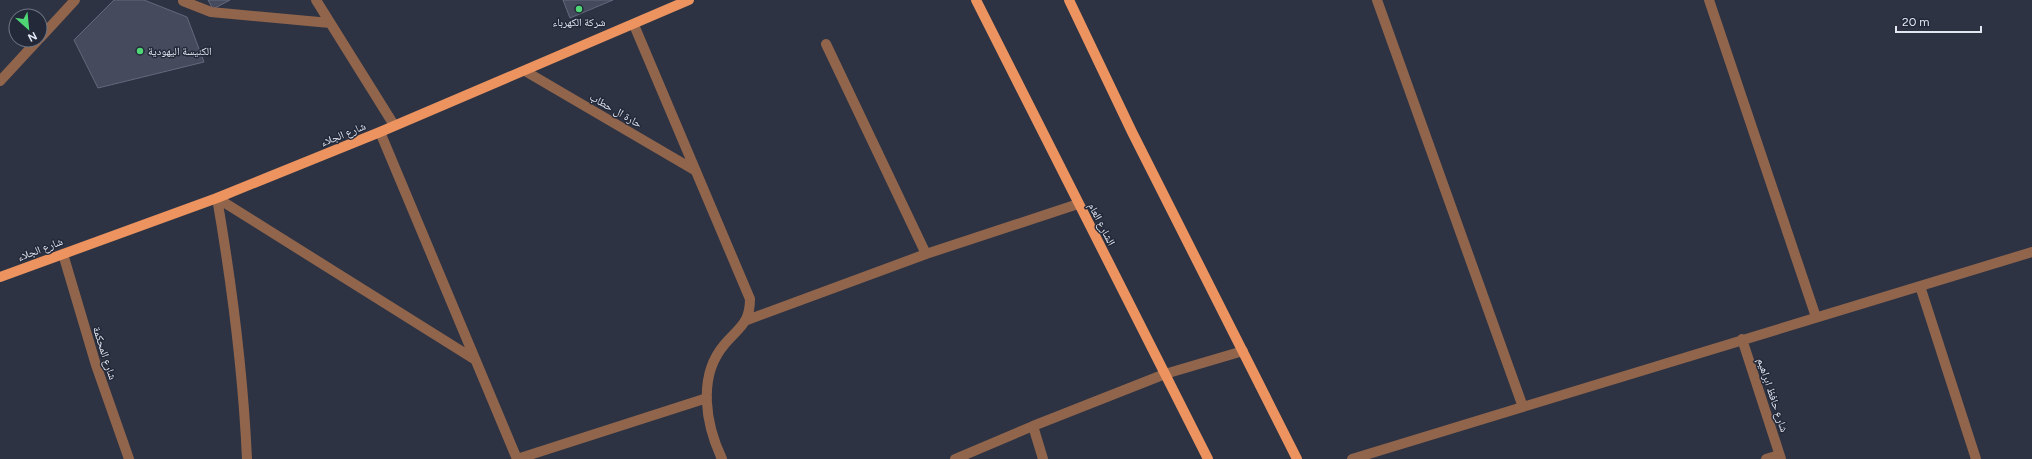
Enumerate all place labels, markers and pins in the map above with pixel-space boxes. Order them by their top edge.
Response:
marker: شركة الكهرباء [574,4,584,14]
place label: شركة الكهرباء [552,16,606,29]
place label: الكنيسة اليهودية [148,45,212,58]
marker: الكنيسة اليهودية [135,46,145,56]

